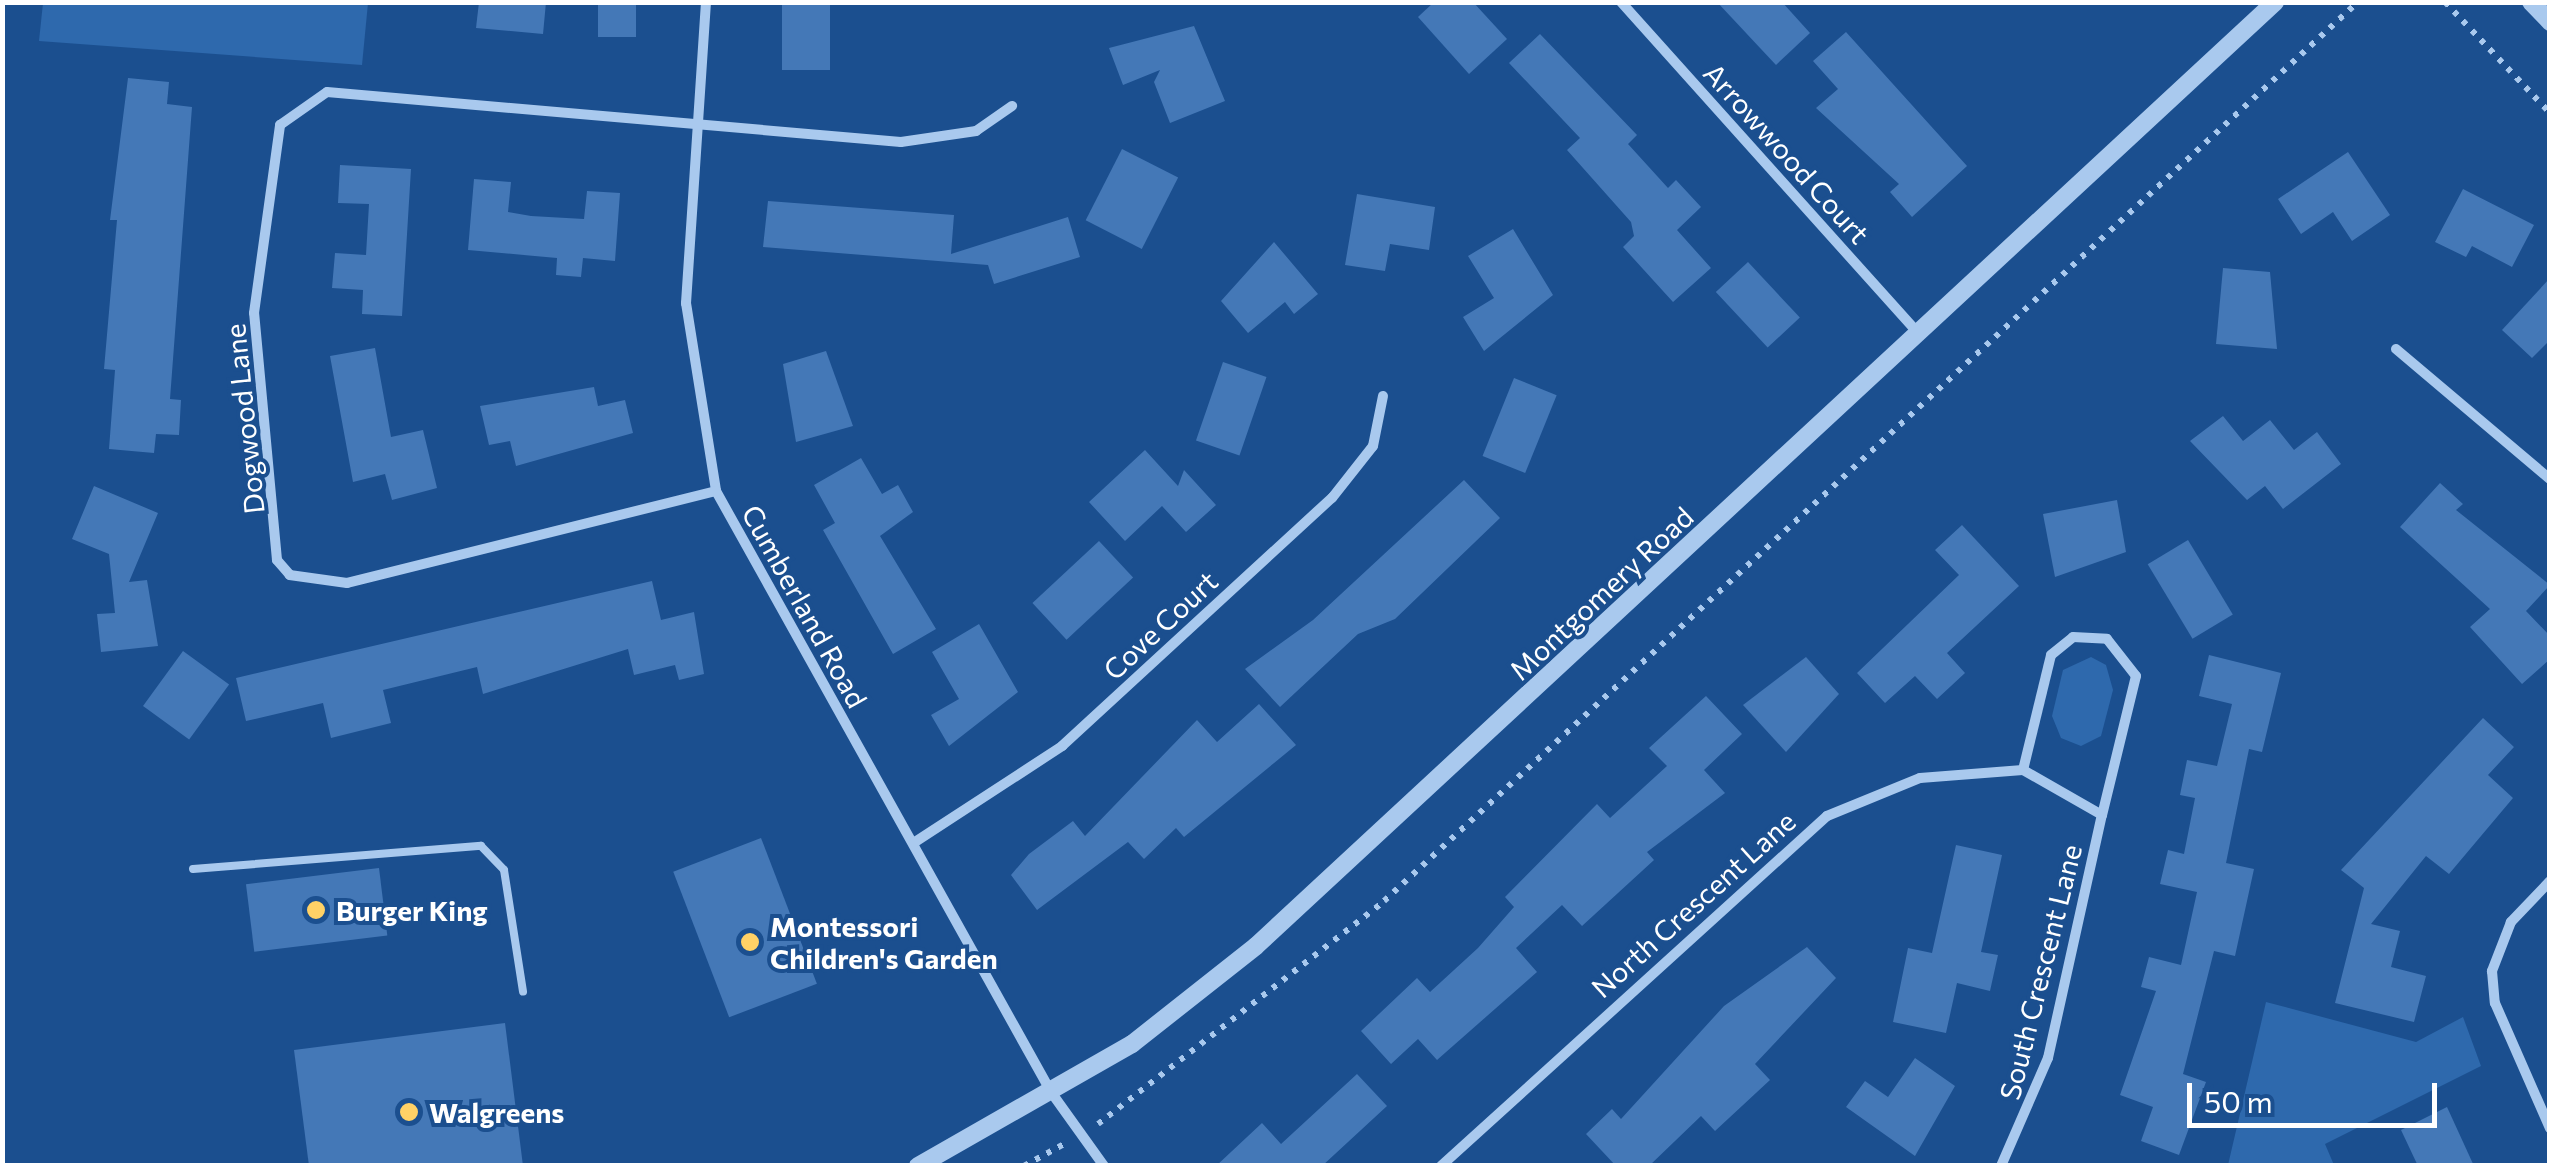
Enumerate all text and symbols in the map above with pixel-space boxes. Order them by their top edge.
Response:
street label: Arrowwood Court [1697,56,1877,250]
street label: Dogwood Lane [217,322,271,516]
street label: Cumberland Road [735,499,875,713]
street label: Montgomery Road [1502,499,1700,687]
street label: Cove Court [1096,564,1224,686]
street label: North Crescent Lane [1584,804,1802,1004]
street label: South Crescent Lane [1992,841,2088,1103]
place label: Burger King [336,893,488,927]
marker: Burger King [305,899,327,921]
place label: Montessori Children's Garden [770,909,998,975]
marker: Montessori Children's Garden [739,931,761,953]
scale bar [2192,1063,2442,1125]
text: 50 m [2204,1082,2273,1119]
place label: Walgreens [429,1095,564,1129]
marker: Walgreens [398,1101,420,1123]

